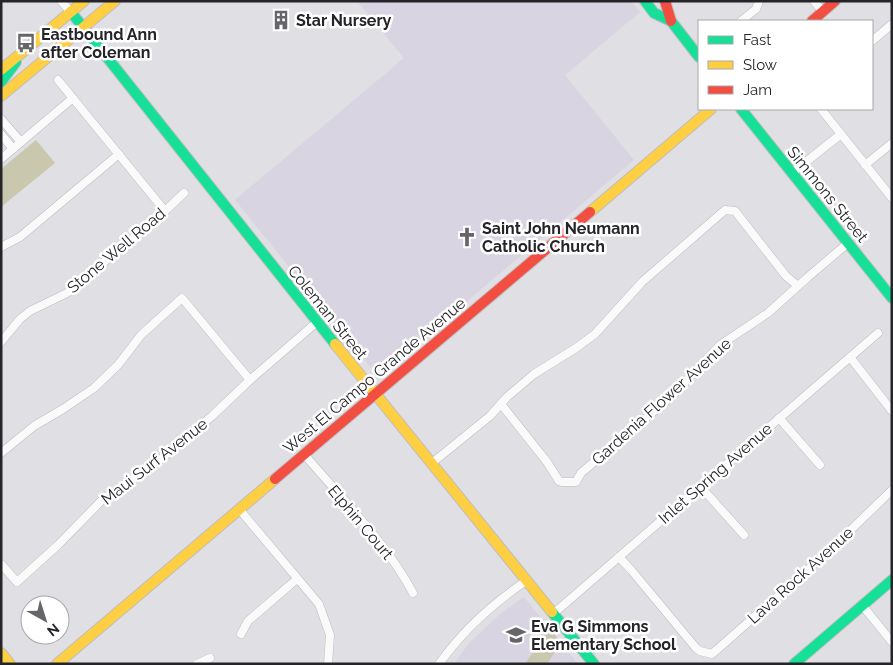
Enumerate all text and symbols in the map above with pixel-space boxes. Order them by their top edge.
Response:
building icon: Star Nursery [270,9,292,31]
place label: Star Nursery [296,11,392,30]
legend [698,20,873,110]
place label: Eastbound Ann after Coleman [41,25,157,62]
text: Fast [743,31,771,49]
bus stop icon: Eastbound Ann after Coleman [15,32,37,54]
text: Slow [743,56,777,74]
text: Jam [743,81,772,99]
street label: Simmons Street [783,143,872,246]
street label: Stone Well Road [63,204,169,297]
place label: Saint John Neumann Catholic Church [482,219,640,256]
church icon: Saint John Neumann Catholic Church [456,226,478,248]
street label: Coleman Street [284,261,372,364]
street label: West El Campo Grande Avenue [279,294,469,457]
street label: Gardenia Flower Avenue [588,334,735,469]
street label: Maui Surf Avenue [98,414,211,509]
street label: Inlet Spring Avenue [655,419,776,528]
street label: Elphin Court [324,481,398,564]
street label: Lava Rock Avenue [744,523,857,628]
north arrow [20,595,70,645]
place label: Eva G Simmons Elementary School [531,617,677,654]
text: N [44,621,62,640]
school or university icon: Eva G Simmons Elementary School [505,624,527,646]

